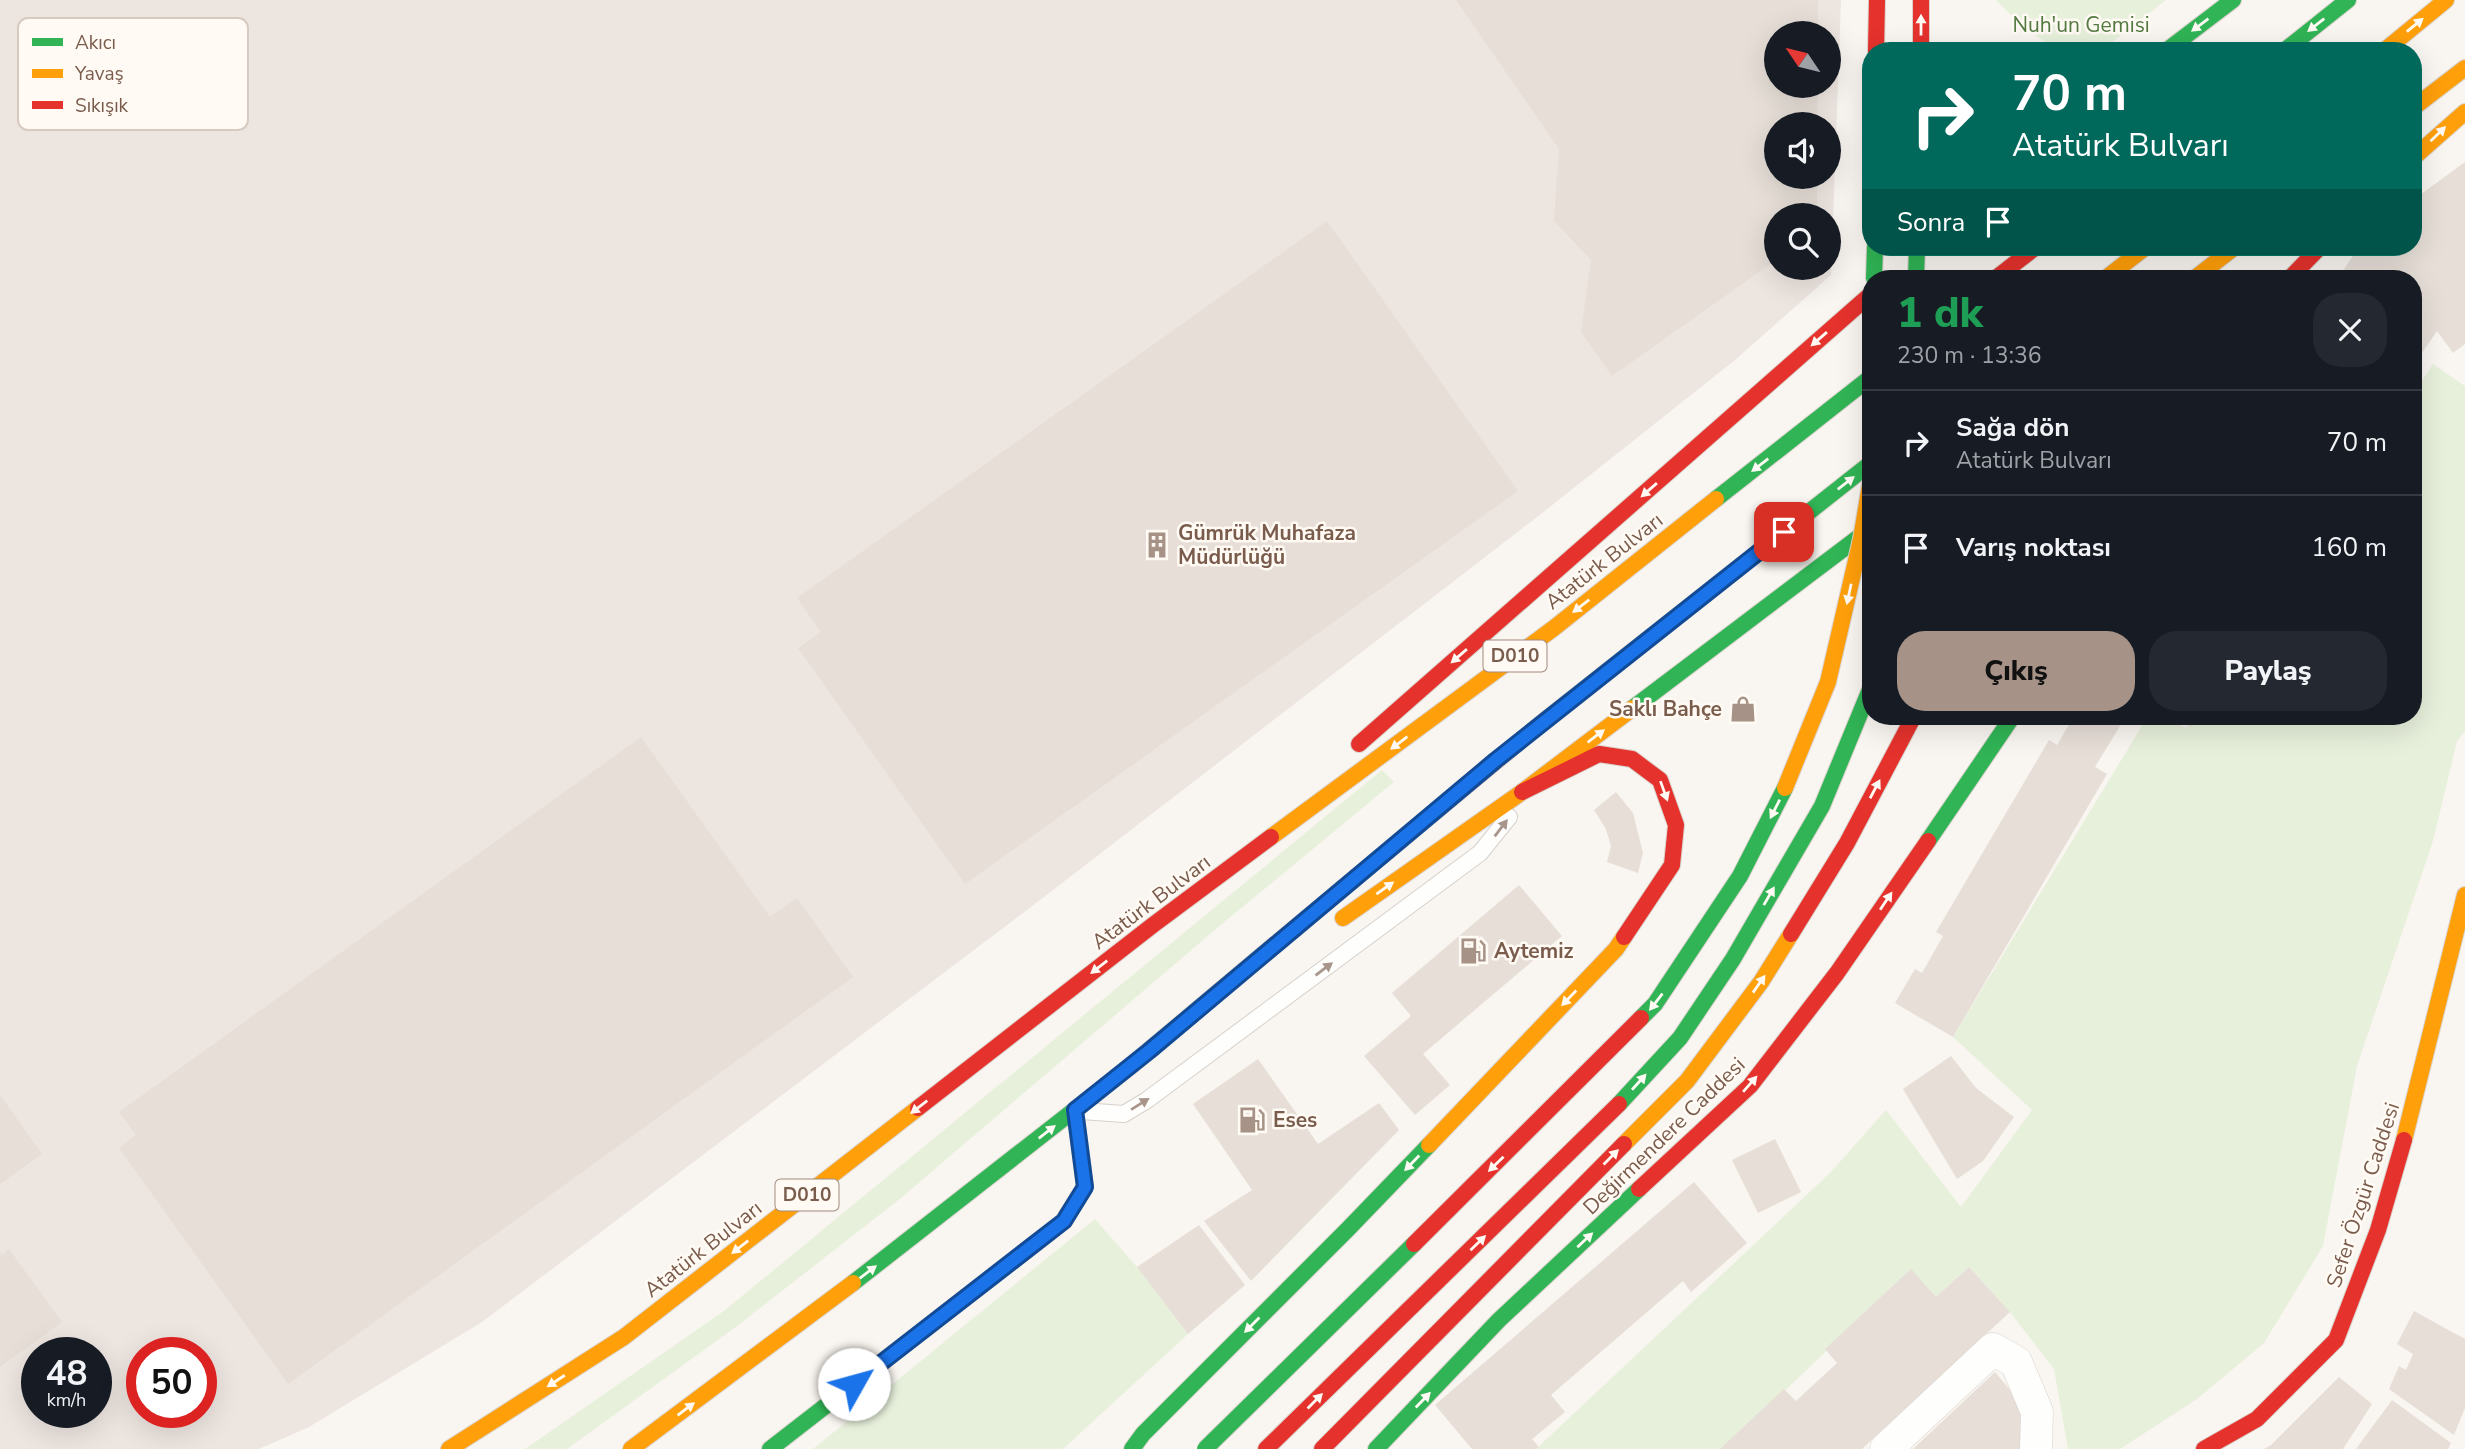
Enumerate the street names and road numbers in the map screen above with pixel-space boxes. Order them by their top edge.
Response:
street label: Atatürk Bulvarı [1539,506,1669,616]
road number: D010 [1484,640,1546,671]
street label: Atatürk Bulvarı [1086,848,1216,956]
street label: Değirmendere Caddesi [1577,1051,1751,1221]
street label: Sefer Özgür Caddesi [2320,1099,2406,1291]
road number: D010 [776,1180,838,1210]
street label: Atatürk Bulvarı [638,1194,768,1304]

